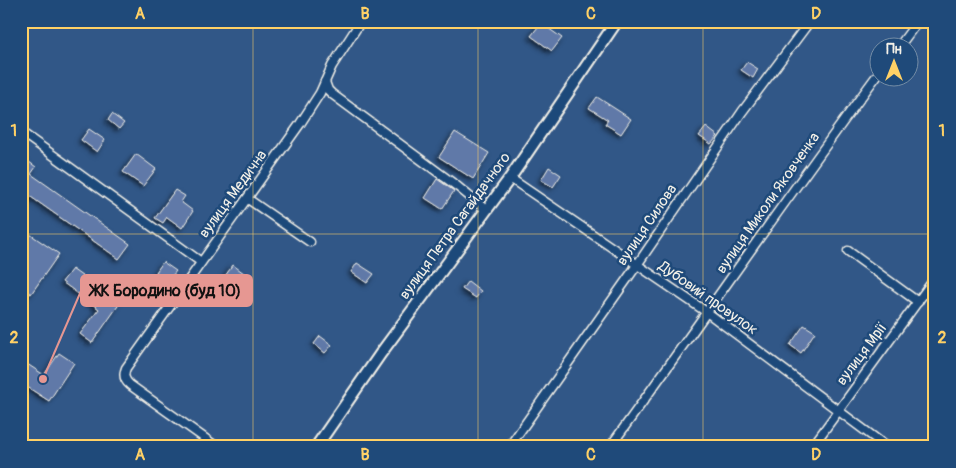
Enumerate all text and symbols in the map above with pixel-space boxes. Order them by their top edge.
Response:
text: A [135,4,146,24]
text: B [360,4,370,24]
text: C [586,4,596,24]
text: D [811,4,821,24]
north arrow [868,38,918,88]
text: Пн [886,41,902,58]
text: 1 [11,121,17,141]
text: 1 [939,121,945,141]
street label: вулиця Миколи Яковченка [712,129,824,277]
street label: вулиця Медична [195,146,271,242]
street label: вулиця Петра Сагайдачного [395,149,515,303]
street label: вулиця Силова [613,181,681,269]
street label: Дубовий провулок [654,256,762,339]
callout: ЖК Бородино (буд 10) [81,275,252,306]
text: ЖК Бородино (буд 10) [88,281,241,301]
street label: вулиця Мрії [832,319,892,389]
text: 2 [10,328,19,348]
text: 2 [938,328,947,348]
text: A [135,445,146,465]
text: B [360,445,370,465]
text: C [586,445,596,465]
text: D [811,445,821,465]

